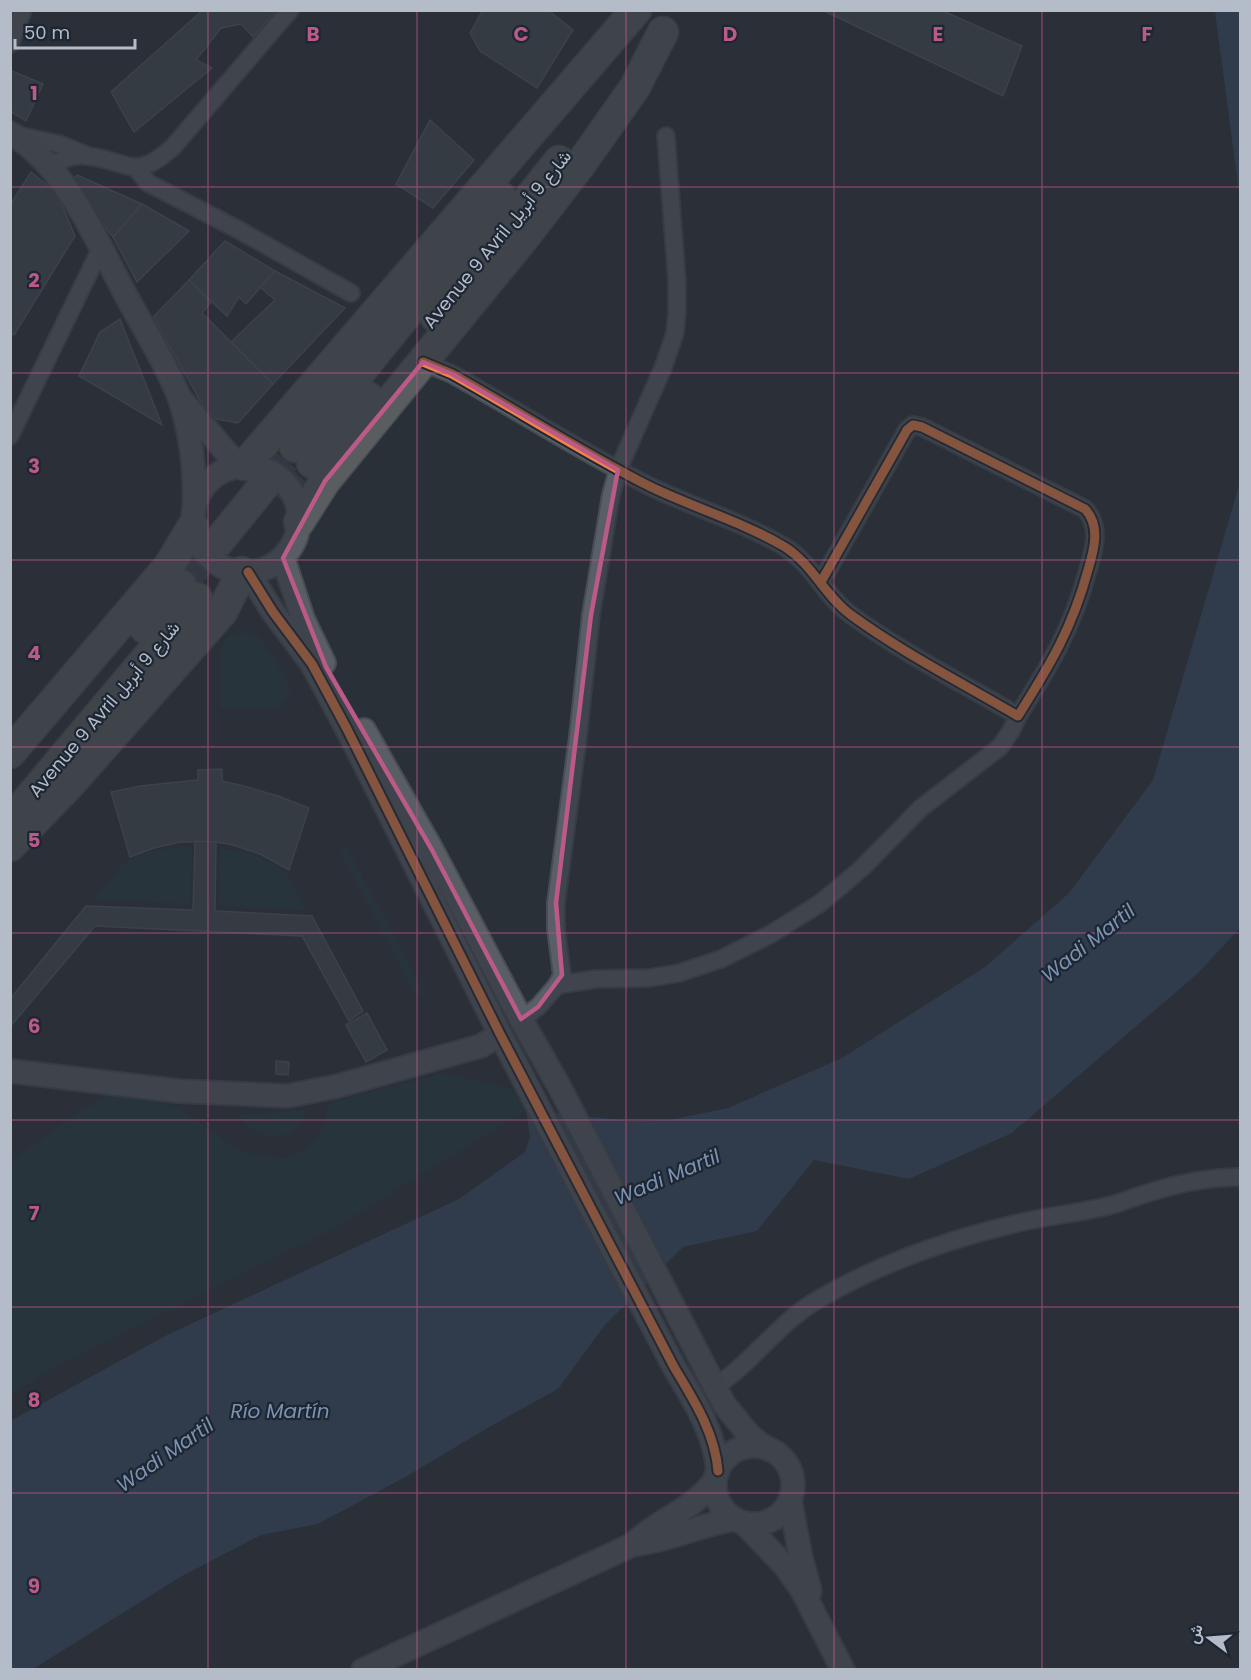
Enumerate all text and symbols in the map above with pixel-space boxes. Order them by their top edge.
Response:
scale bar [15,12,135,50]
text: 50 m [24,20,70,45]
text: B [306,20,320,48]
text: C [513,20,529,48]
text: D [723,20,737,48]
text: E [933,20,943,48]
text: F [1142,20,1153,48]
text: 1 [30,79,38,107]
street label: Avenue 9 Avril شارع 9 أبريل [417,144,577,334]
text: 2 [28,266,40,294]
text: 3 [28,452,40,480]
street label: Avenue 9 Avril شارع 9 أبريل [23,616,185,802]
text: 4 [27,639,41,667]
text: 5 [28,826,41,854]
water label: Wadi Martil [1035,897,1141,989]
text: 6 [28,1012,40,1040]
water label: Wadi Martil [610,1142,724,1212]
text: 7 [29,1199,40,1227]
text: 8 [28,1386,40,1414]
water label: Río Martín [230,1397,330,1425]
water label: Wadi Martil [111,1411,219,1499]
text: 9 [28,1572,40,1600]
north arrow [1179,1608,1239,1668]
text: ش [1181,1622,1209,1646]

